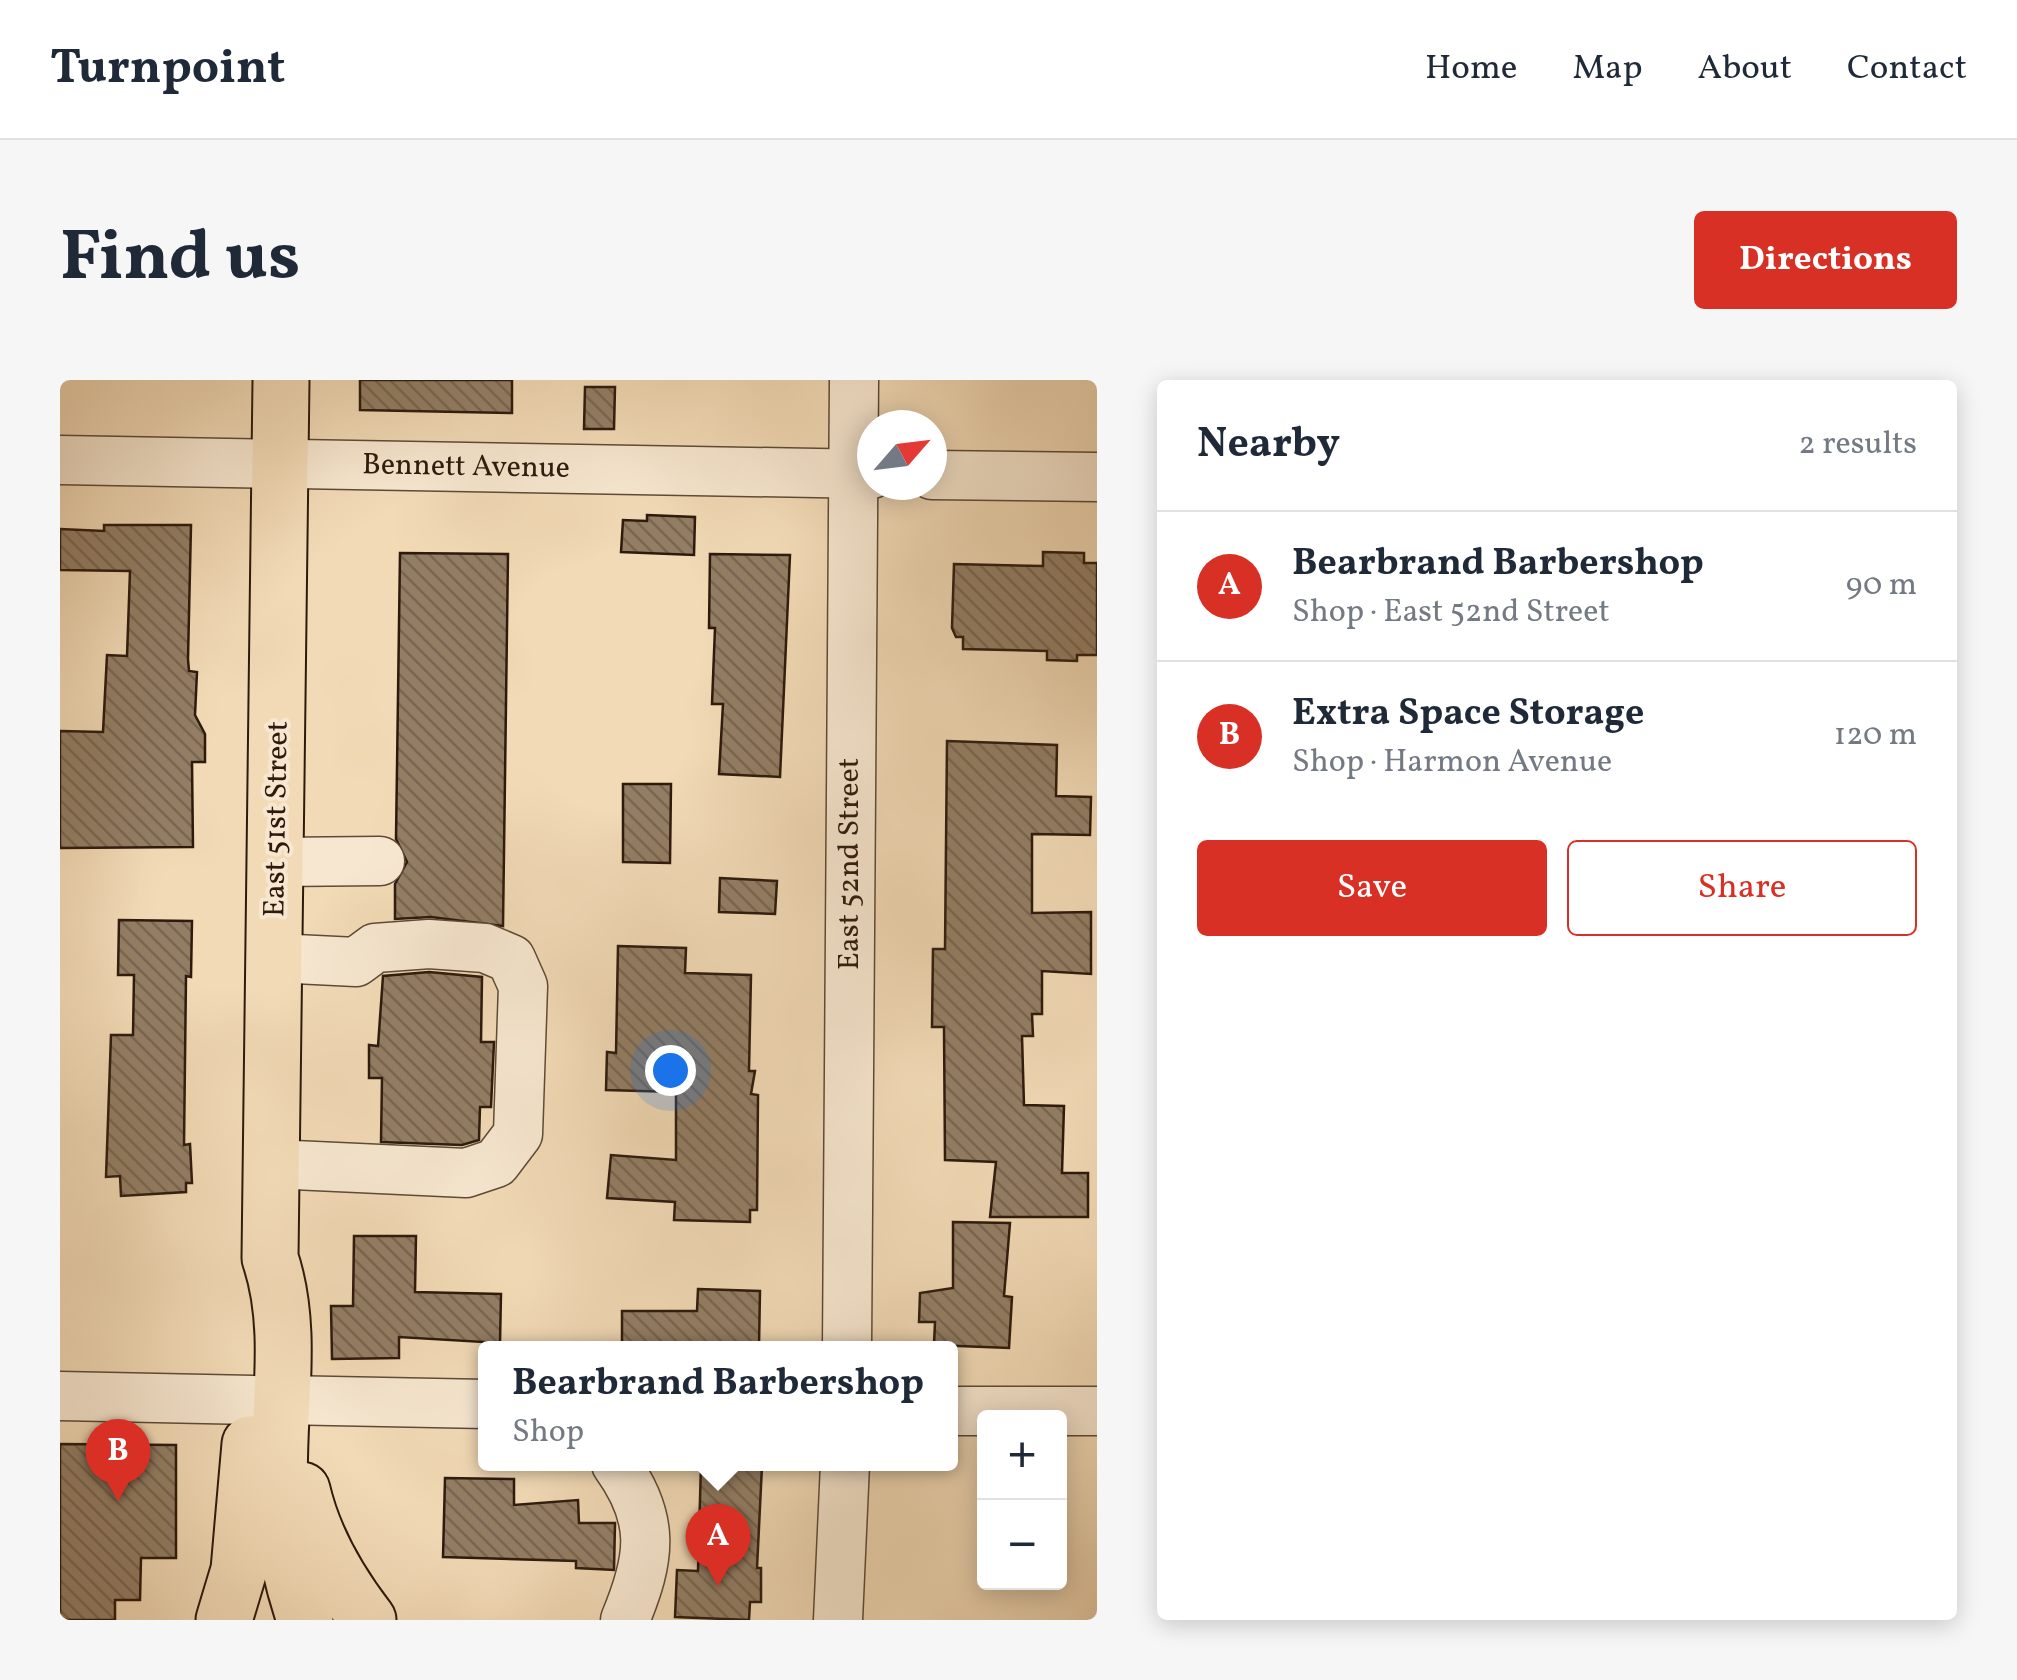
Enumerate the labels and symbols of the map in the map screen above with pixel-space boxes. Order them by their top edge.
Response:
north arrow [857,410,947,500]
street label: Bennett Avenue [362,444,570,490]
street label: East 51st Street [254,720,300,918]
street label: East 52nd Street [829,758,871,970]
your location [645,1045,696,1096]
pin: B [86,1418,150,1501]
pin: A [686,1504,750,1586]

